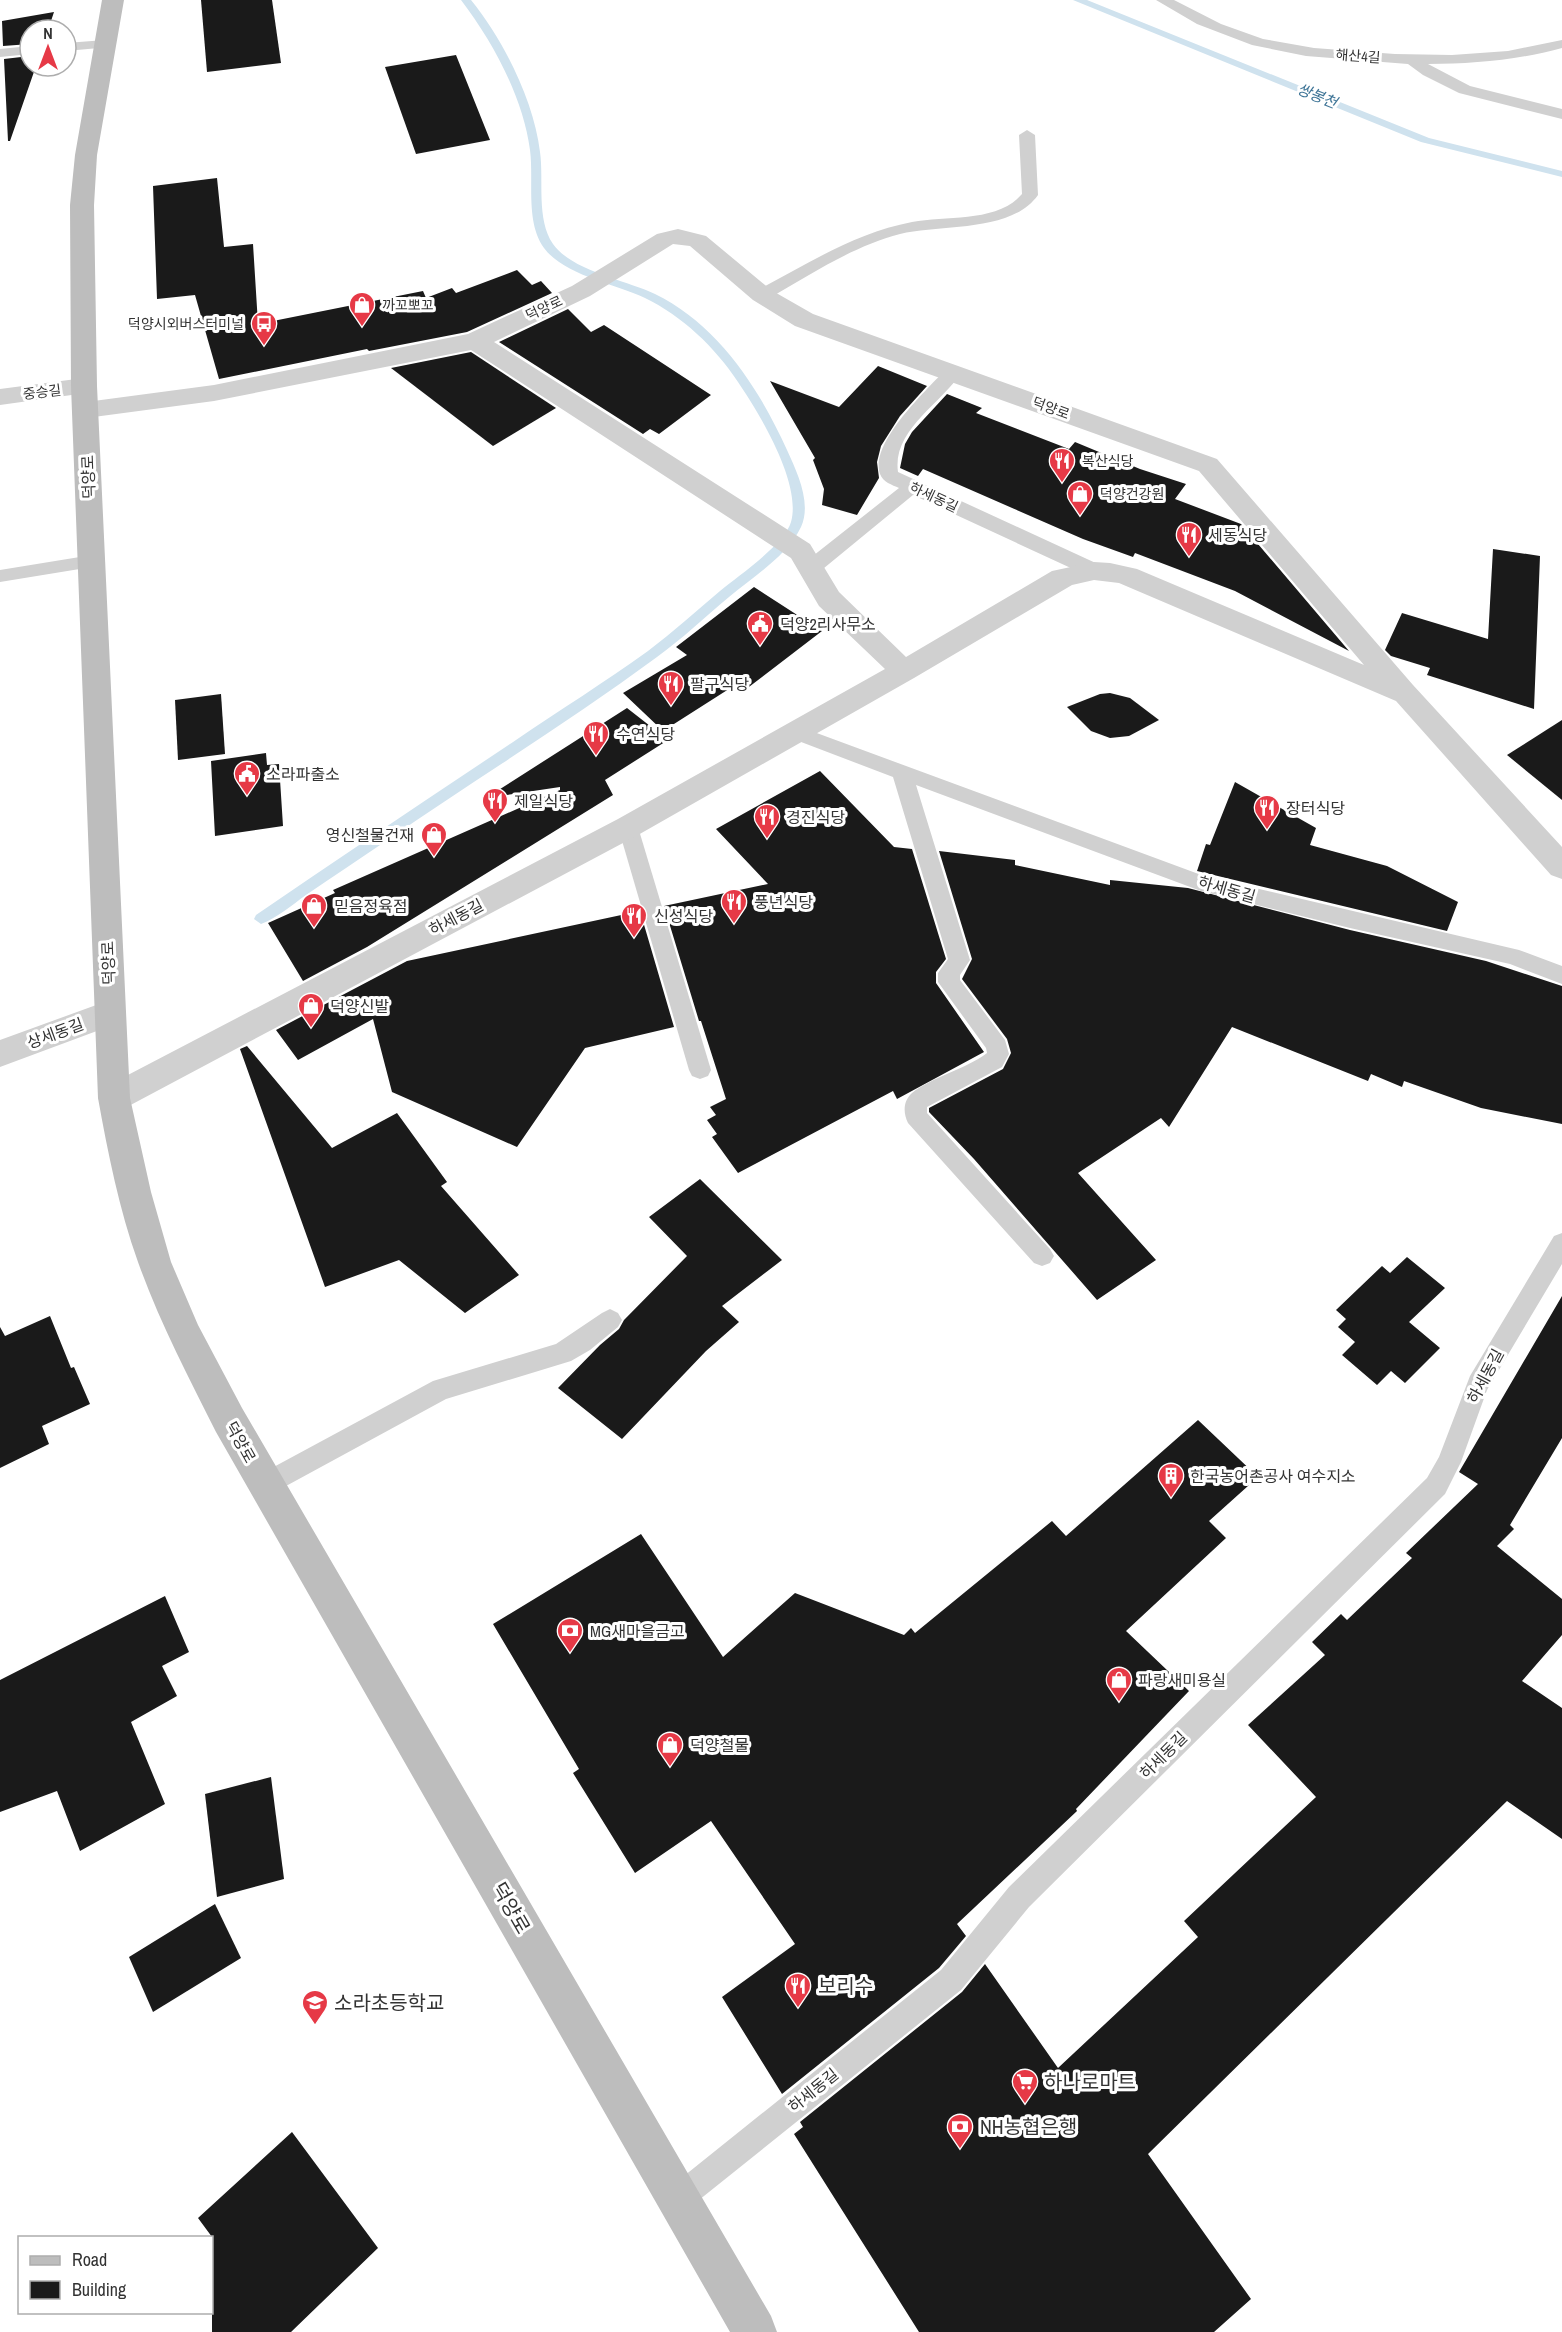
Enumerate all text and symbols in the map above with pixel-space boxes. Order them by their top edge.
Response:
north arrow [18,18,78,78]
text: N [43,22,53,44]
street label: 해산4길 [1335,45,1381,67]
water label: 쌍봉천 [1294,78,1342,114]
shop icon: 까꼬뽀꼬 [347,290,377,328]
street label: 덕양로 [523,292,565,324]
place label: 까꼬뽀꼬 [382,296,434,314]
bus stop icon: 덕양시외버스터미널 [249,309,279,347]
place label: 덕양시외버스터미널 [128,315,244,333]
street label: 중승길 [22,381,62,403]
street label: 덕양로 [1030,393,1072,423]
restaurant icon: 복산식당 [1047,446,1077,484]
place label: 복산식당 [1082,452,1134,470]
street label: 덕양로 [76,454,100,499]
street label: 하세동길 [907,478,961,516]
shop icon: 덕양건강원 [1065,479,1095,517]
place label: 덕양건강원 [1100,485,1164,503]
restaurant icon: 세동식당 [1174,520,1204,558]
place label: 세동식당 [1208,524,1267,546]
public building icon: 덕양2리사무소 [745,609,775,647]
place label: 덕양2리사무소 [780,613,876,635]
restaurant icon: 팔구식당 [656,669,686,707]
place label: 팔구식당 [690,673,749,695]
restaurant icon: 수연식당 [581,719,611,757]
place label: 수연식당 [616,723,675,745]
public building icon: 소라파출소 [232,759,262,797]
place label: 소라파출소 [266,763,340,785]
restaurant icon: 제일식당 [480,786,510,824]
place label: 제일식당 [514,790,573,812]
restaurant icon: 장터식당 [1252,793,1282,831]
place label: 장터식당 [1286,797,1345,819]
restaurant icon: 경진식당 [752,802,782,840]
place label: 경진식당 [786,806,845,828]
shop icon: 영신철물건재 [419,820,449,858]
place label: 영신철물건재 [326,824,414,846]
street label: 하세동길 [1196,870,1258,908]
restaurant icon: 풍년식당 [719,887,749,925]
shop icon: 믿음정육점 [299,891,329,929]
place label: 풍년식당 [754,891,813,913]
street label: 하세동길 [425,893,487,941]
place label: 믿음정육점 [334,895,408,917]
restaurant icon: 신성식당 [619,901,649,939]
place label: 신성식당 [654,905,713,927]
street label: 덕양로 [96,940,120,985]
shop icon: 덕양신발 [296,991,326,1029]
place label: 덕양신발 [330,995,389,1017]
street label: 상세동길 [24,1013,86,1053]
street label: 하세동길 [1461,1345,1509,1407]
street label: 덕양로 [221,1417,261,1467]
building icon: 한국농어촌공사 여수지소 [1156,1461,1186,1499]
place label: 한국농어촌공사 여수지소 [1190,1465,1356,1487]
bank icon: MG새마을금고 [555,1616,585,1654]
place label: MG새마을금고 [590,1620,685,1642]
shop icon: 파랑새미용실 [1104,1665,1134,1703]
place label: 파랑새미용실 [1138,1669,1226,1691]
street label: 하세동길 [1134,1726,1192,1784]
shop icon: 덕양철물 [655,1730,685,1768]
place label: 덕양철물 [690,1734,749,1756]
street label: 덕양로 [486,1877,537,1938]
restaurant icon: 보리수 [783,1971,813,2009]
place label: 보리수 [818,1972,873,1999]
school or university icon: 소라초등학교 [300,1988,330,2026]
place label: 소라초등학교 [334,1989,444,2016]
street label: 하세동길 [783,2063,843,2117]
supermarket icon: 하나로마트 [1010,2067,1040,2105]
place label: 하나로마트 [1044,2068,1136,2095]
bank icon: NH농협은행 [945,2112,975,2150]
place label: NH농협은행 [980,2113,1077,2140]
legend [18,2236,213,2314]
text: Road [72,2247,107,2272]
text: Building [72,2277,127,2302]

